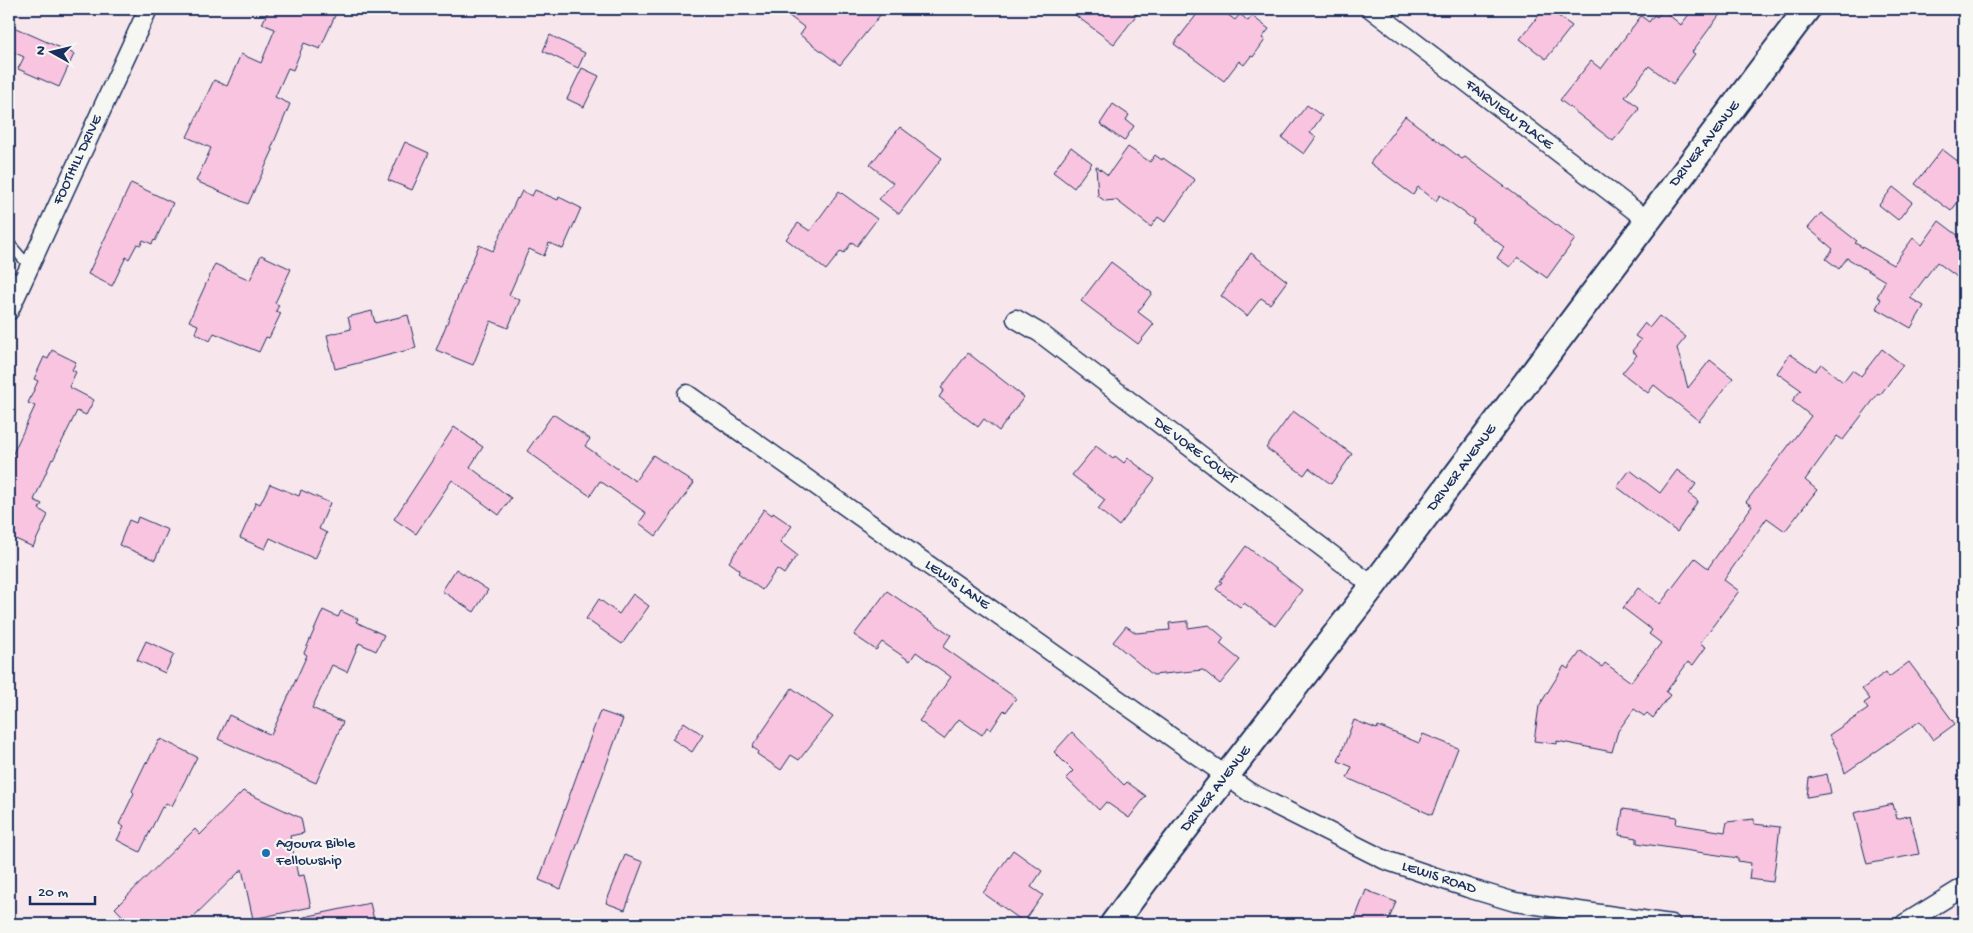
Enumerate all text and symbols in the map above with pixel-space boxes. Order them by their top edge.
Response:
north arrow [28,28,78,78]
text: N [33,45,51,56]
street label: FAIRVIEW PLACE [1461,75,1557,154]
street label: DRIVER AVENUE [1665,97,1745,192]
street label: FOOTHILL DRIVE [49,112,107,209]
street label: DE VORE COURT [1149,413,1241,489]
street label: DRIVER AVENUE [1423,420,1501,516]
street label: LEWIS LANE [921,556,993,614]
street label: DRIVER AVENUE [1176,742,1256,837]
place label: Agoura Bible Fellowship [275,835,356,870]
marker: Agoura Bible Fellowship [260,847,272,859]
street label: LEWIS ROAD [1399,858,1479,899]
scale bar [30,873,95,905]
text: 20 m [38,884,68,902]

